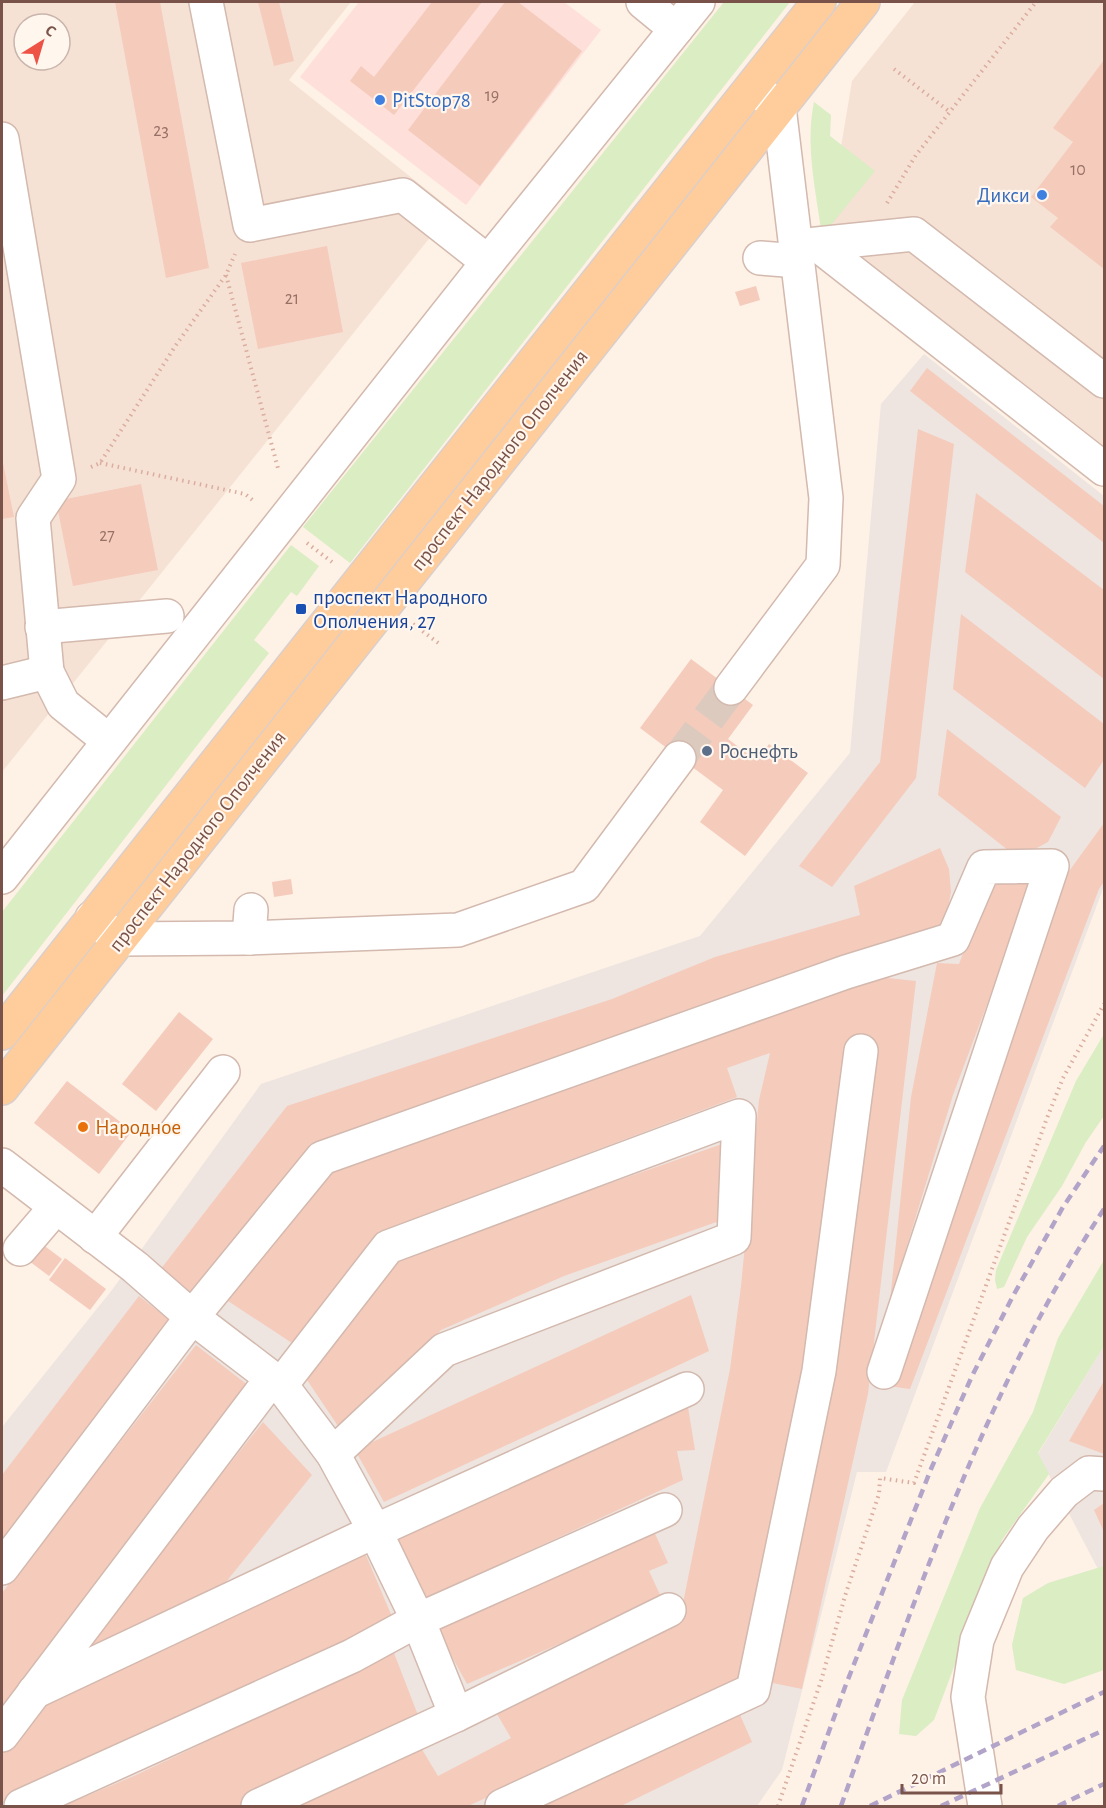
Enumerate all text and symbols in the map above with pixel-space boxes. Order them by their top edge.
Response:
north arrow [12,12,72,72]
text: С [42,22,59,40]
house number: 19 [485,87,499,105]
place label: PitStop78 [392,90,471,111]
marker: PitStop78 [373,93,387,107]
house number: 23 [153,122,169,140]
house number: 10 [1070,161,1086,179]
place label: Дикси [977,185,1030,206]
marker: Дикси [1035,188,1049,202]
house number: 21 [285,290,299,308]
street label: проспект Народного Ополчения [407,346,592,575]
house number: 27 [99,527,115,545]
place label: проспект Народного Ополчения, 27 [313,587,488,632]
marker: проспект Народного Ополчения, 27 [294,602,308,616]
street label: проспект Народного Ополчения [105,727,290,956]
place label: Роснефть [719,741,798,762]
marker: Роснефть [700,744,714,758]
place label: Народное [95,1117,181,1138]
marker: Народное [76,1120,90,1134]
scale bar [902,1757,1001,1795]
text: 20 m [911,1770,946,1788]

